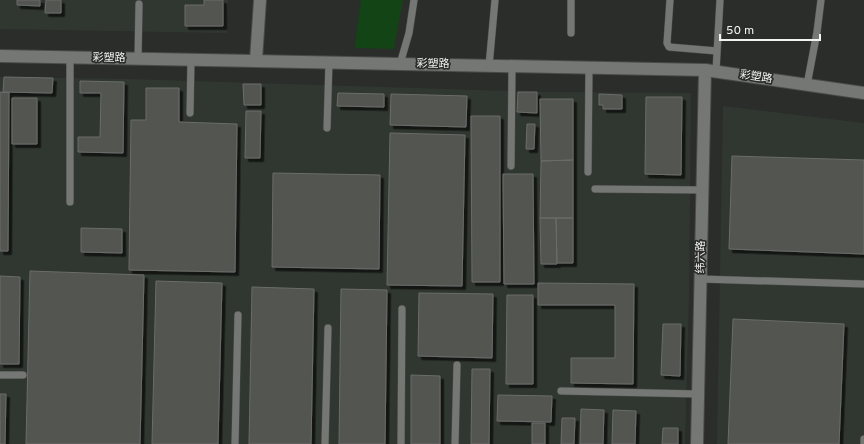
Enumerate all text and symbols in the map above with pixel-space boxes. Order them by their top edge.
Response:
scale bar [720,16,820,42]
text: 50 m [726,23,754,39]
street label: 彩塑路 [92,51,126,65]
street label: 彩塑路 [416,57,450,71]
street label: 彩塑路 [739,68,773,86]
street label: 纬六路 [694,240,708,274]

